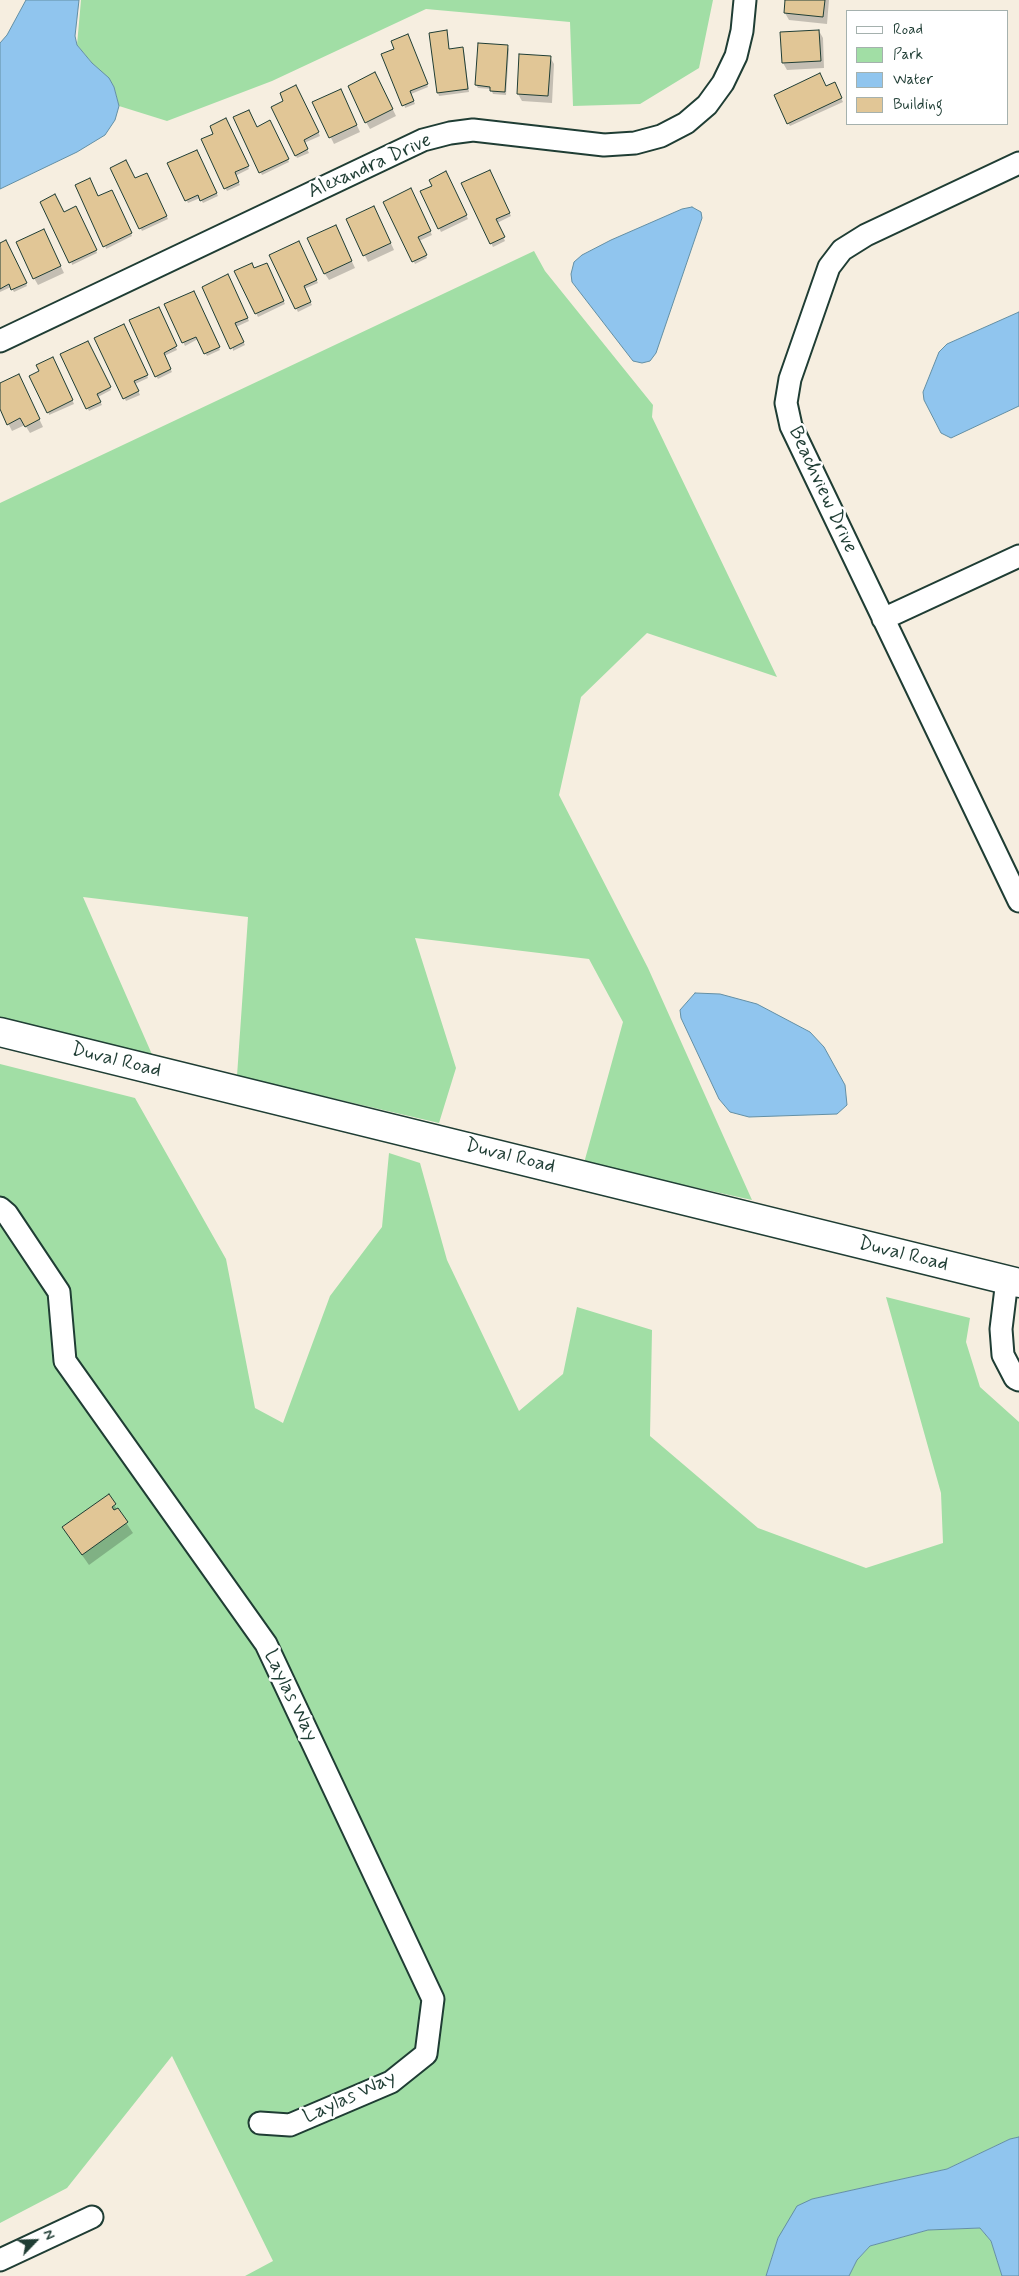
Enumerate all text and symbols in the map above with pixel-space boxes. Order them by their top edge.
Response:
legend [846,10,1009,125]
text: Road [893,20,923,40]
text: Park [893,45,923,65]
text: Water [893,70,933,90]
text: Building [893,95,943,115]
street label: Alexandra Drive [305,129,435,205]
street label: Beachview Drive [782,423,862,557]
street label: Duval Road [69,1038,163,1084]
street label: Duval Road [463,1134,557,1180]
street label: Duval Road [856,1232,950,1278]
street label: Laylas Way [257,1646,323,1746]
street label: Laylas Way [300,2066,400,2130]
north arrow [10,2216,60,2266]
text: N [39,2227,59,2243]

